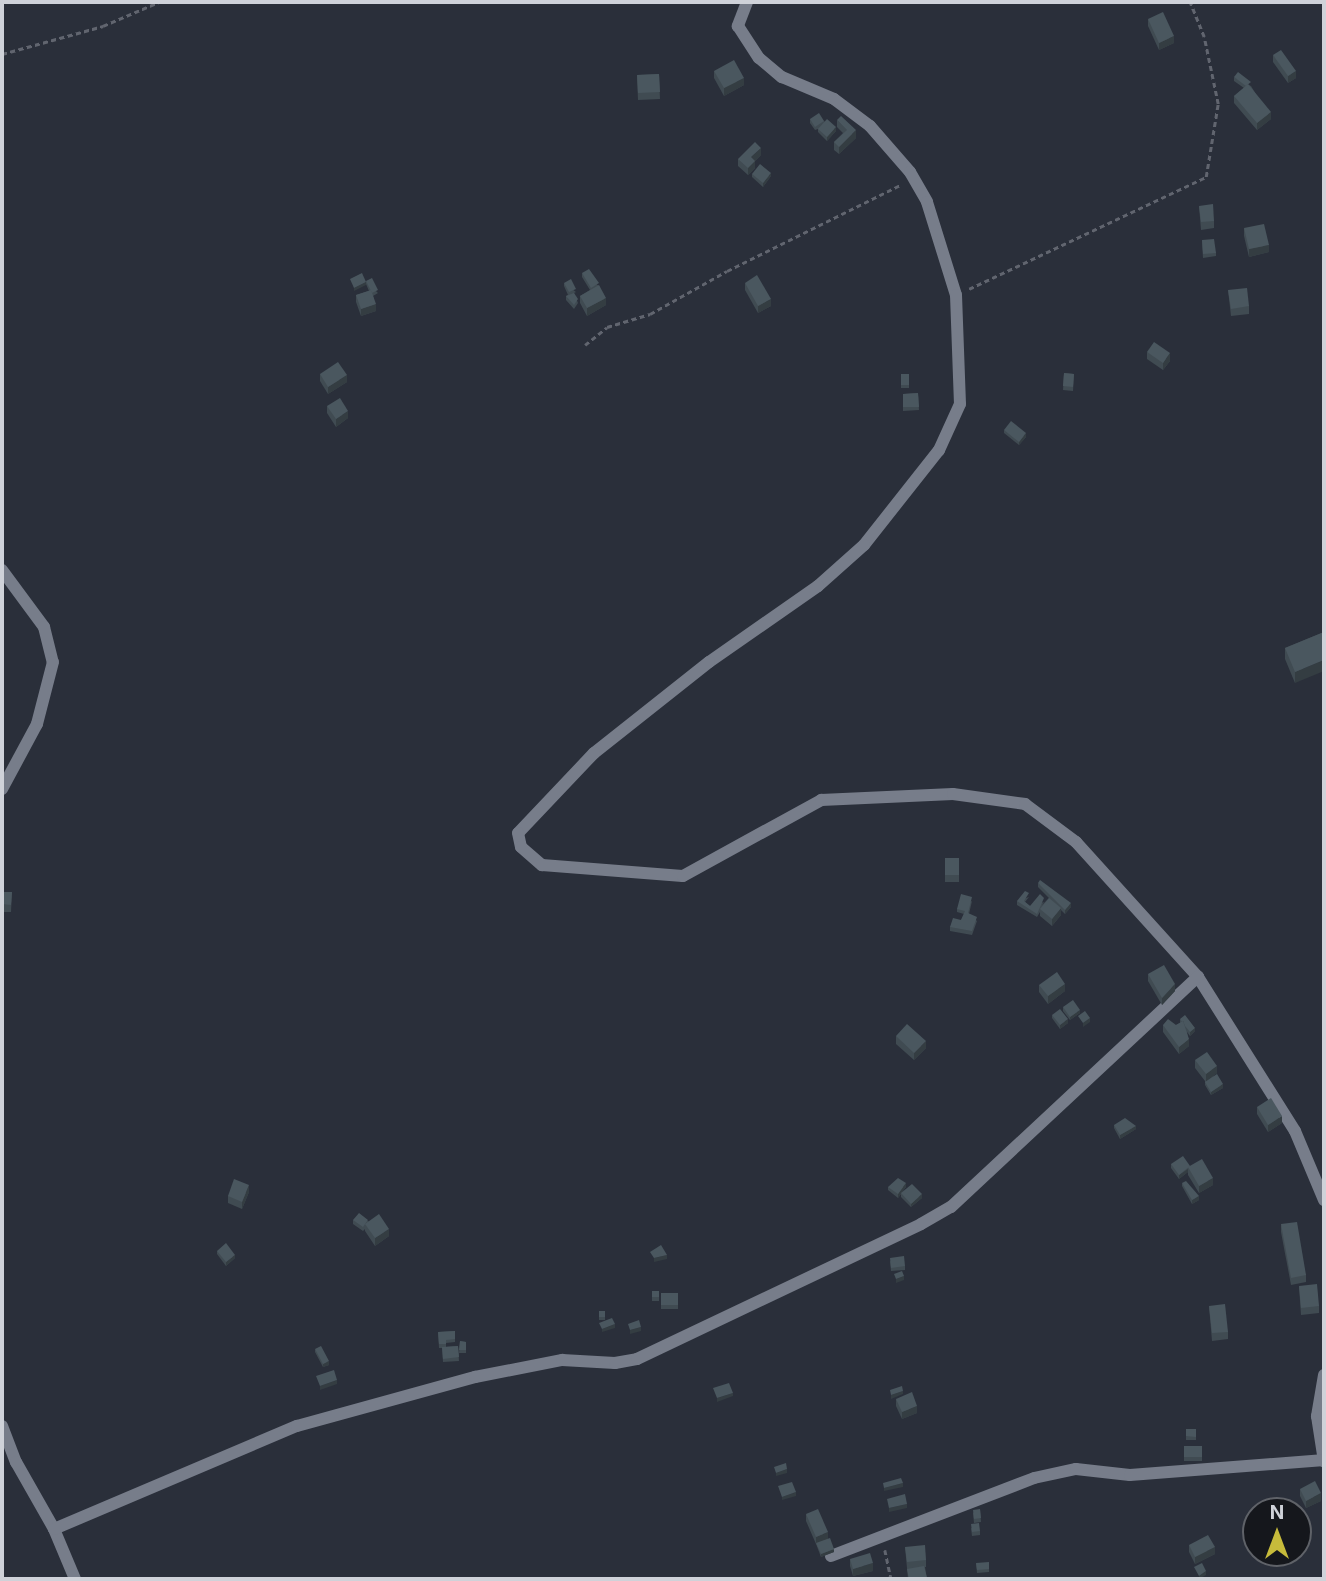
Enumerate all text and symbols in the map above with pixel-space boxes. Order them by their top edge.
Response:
north arrow [1242,1497,1312,1567]
text: N [1270,1501,1284,1524]

